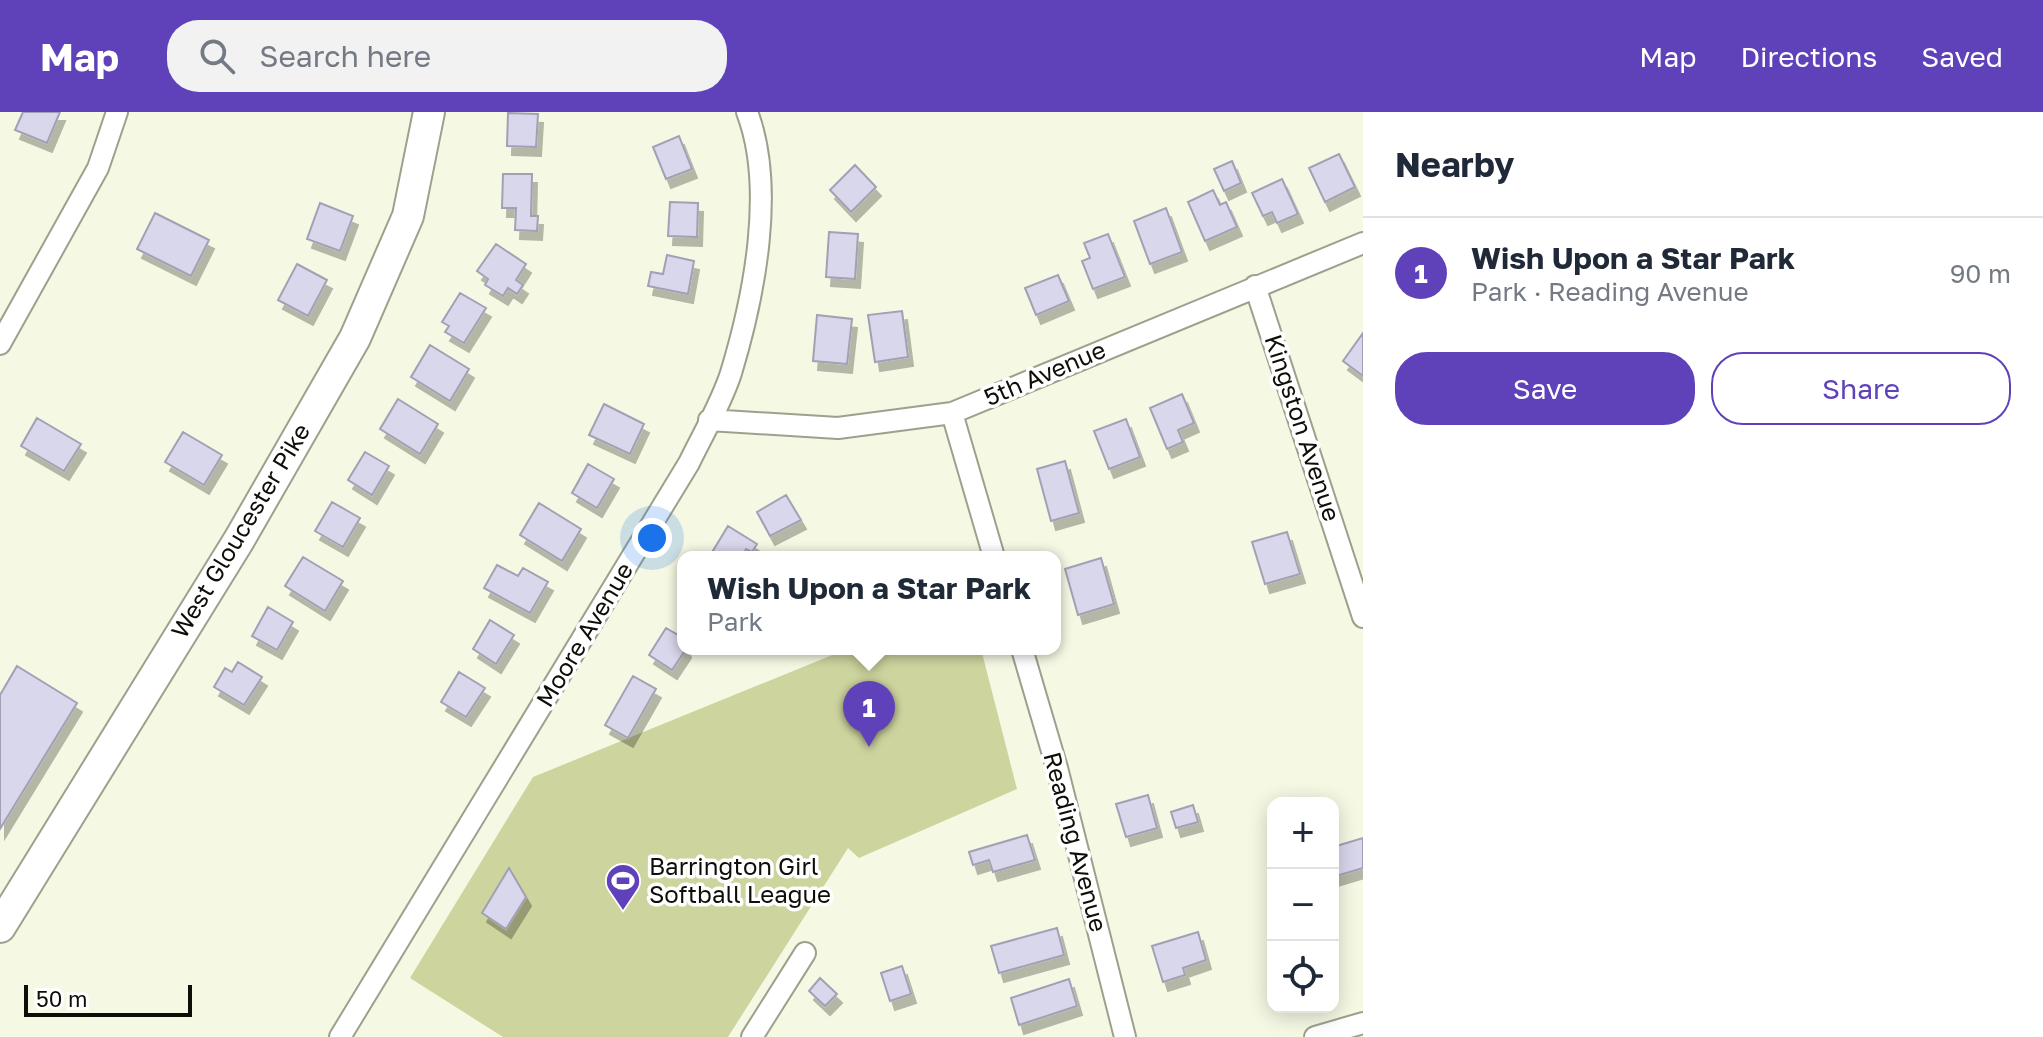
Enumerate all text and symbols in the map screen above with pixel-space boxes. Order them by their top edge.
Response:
search box [167,20,727,92]
text: Map [40,34,119,79]
icon: search [195,34,239,78]
text: Search here [259,38,431,74]
text: Map [1639,40,1696,73]
text: Directions [1740,40,1877,73]
text: Saved [1921,40,2003,73]
text: Nearby [1395,144,1515,184]
text: Wish Upon a Star Park [1471,240,1795,276]
text: 1 [1414,258,1428,289]
text: 90 m [1950,258,2011,289]
text: Park · Reading Avenue [1471,276,1749,307]
street label: Kingston Avenue [1260,330,1347,525]
street label: 5th Avenue [979,334,1109,411]
button: Save [1395,352,1695,425]
button: Share [1711,352,2011,425]
street label: West Gloucester Pike [164,418,315,643]
your location [632,518,672,558]
popup [677,551,1061,655]
street label: Moore Avenue [529,557,638,712]
text: Wish Upon a Star Park [707,570,1031,606]
text: Park [707,606,763,637]
pin: 1 [843,681,895,747]
street label: Reading Avenue [1039,749,1114,935]
map controls [1267,797,1339,1013]
button: + [1267,797,1339,869]
place label: Barrington Girl Softball League [649,851,831,908]
sports icon: Barrington Girl Softball League [604,862,642,912]
button: − [1267,869,1339,941]
button: locate [1267,941,1339,1013]
scale bar [24,981,192,1017]
text: 50 m [36,985,87,1012]

